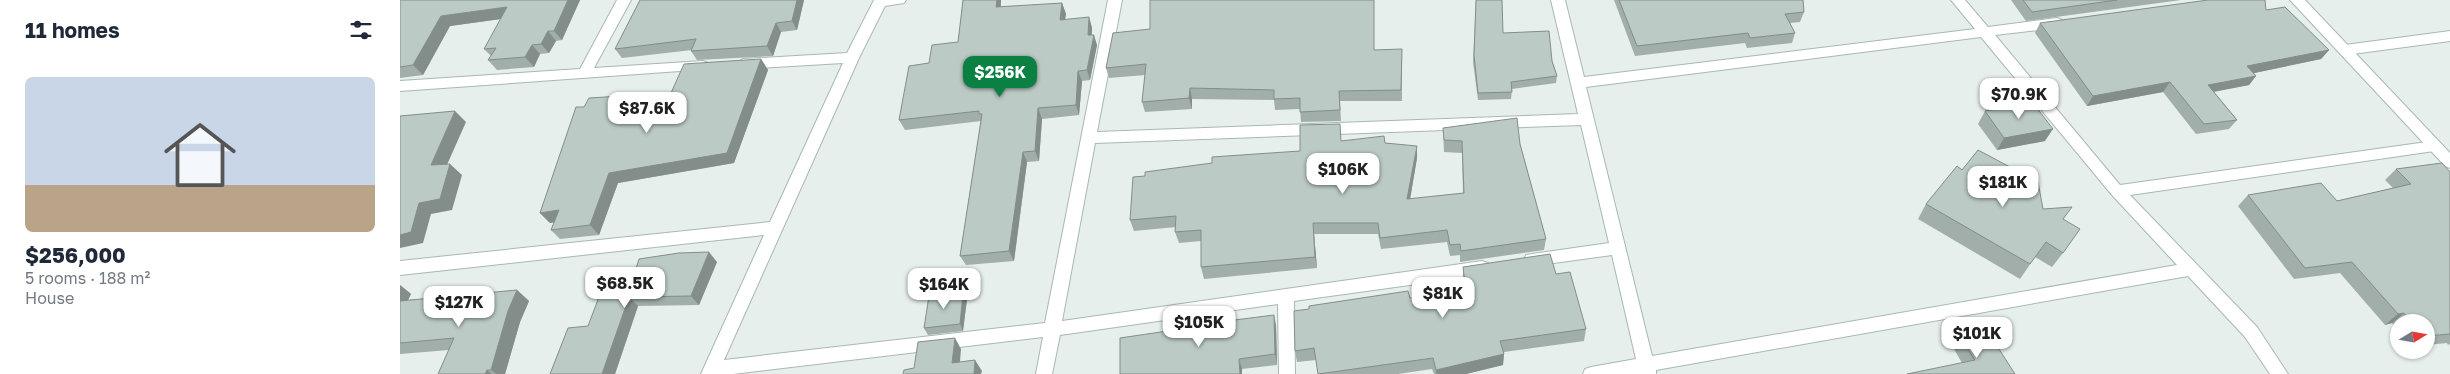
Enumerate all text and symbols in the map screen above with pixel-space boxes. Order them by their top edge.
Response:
icon: filters [347,16,375,44]
text: 11 homes [25,17,120,43]
pin: $256K [965,56,1035,98]
text: $256K [974,62,1026,82]
pin: $70.9K [1978,78,2060,120]
text: $70.9K [1991,84,2047,104]
pin: $87.6K [606,92,688,134]
text: $87.6K [619,98,675,118]
icon: home [155,110,245,200]
pin: $106K [1308,152,1378,195]
text: $106K [1317,159,1369,179]
pin: $181K [1968,166,2038,208]
text: $181K [1978,172,2028,192]
text: $256,000 [25,242,126,268]
pin: $68.5K [584,266,666,309]
text: 5 rooms · 188 m² [25,268,150,288]
pin: $164K [909,268,979,310]
text: $68.5K [596,273,654,293]
text: $164K [919,274,969,294]
pin: $81K [1413,276,1473,319]
text: $81K [1423,283,1463,303]
pin: $127K [424,286,494,328]
text: House [25,288,74,308]
text: $127K [434,292,484,312]
pin: $105K [1164,306,1234,348]
text: $105K [1174,312,1224,332]
north arrow [2390,314,2435,359]
map controls [2390,314,2435,359]
pin: $101K [1942,316,2012,359]
text: $101K [1952,323,2002,343]

